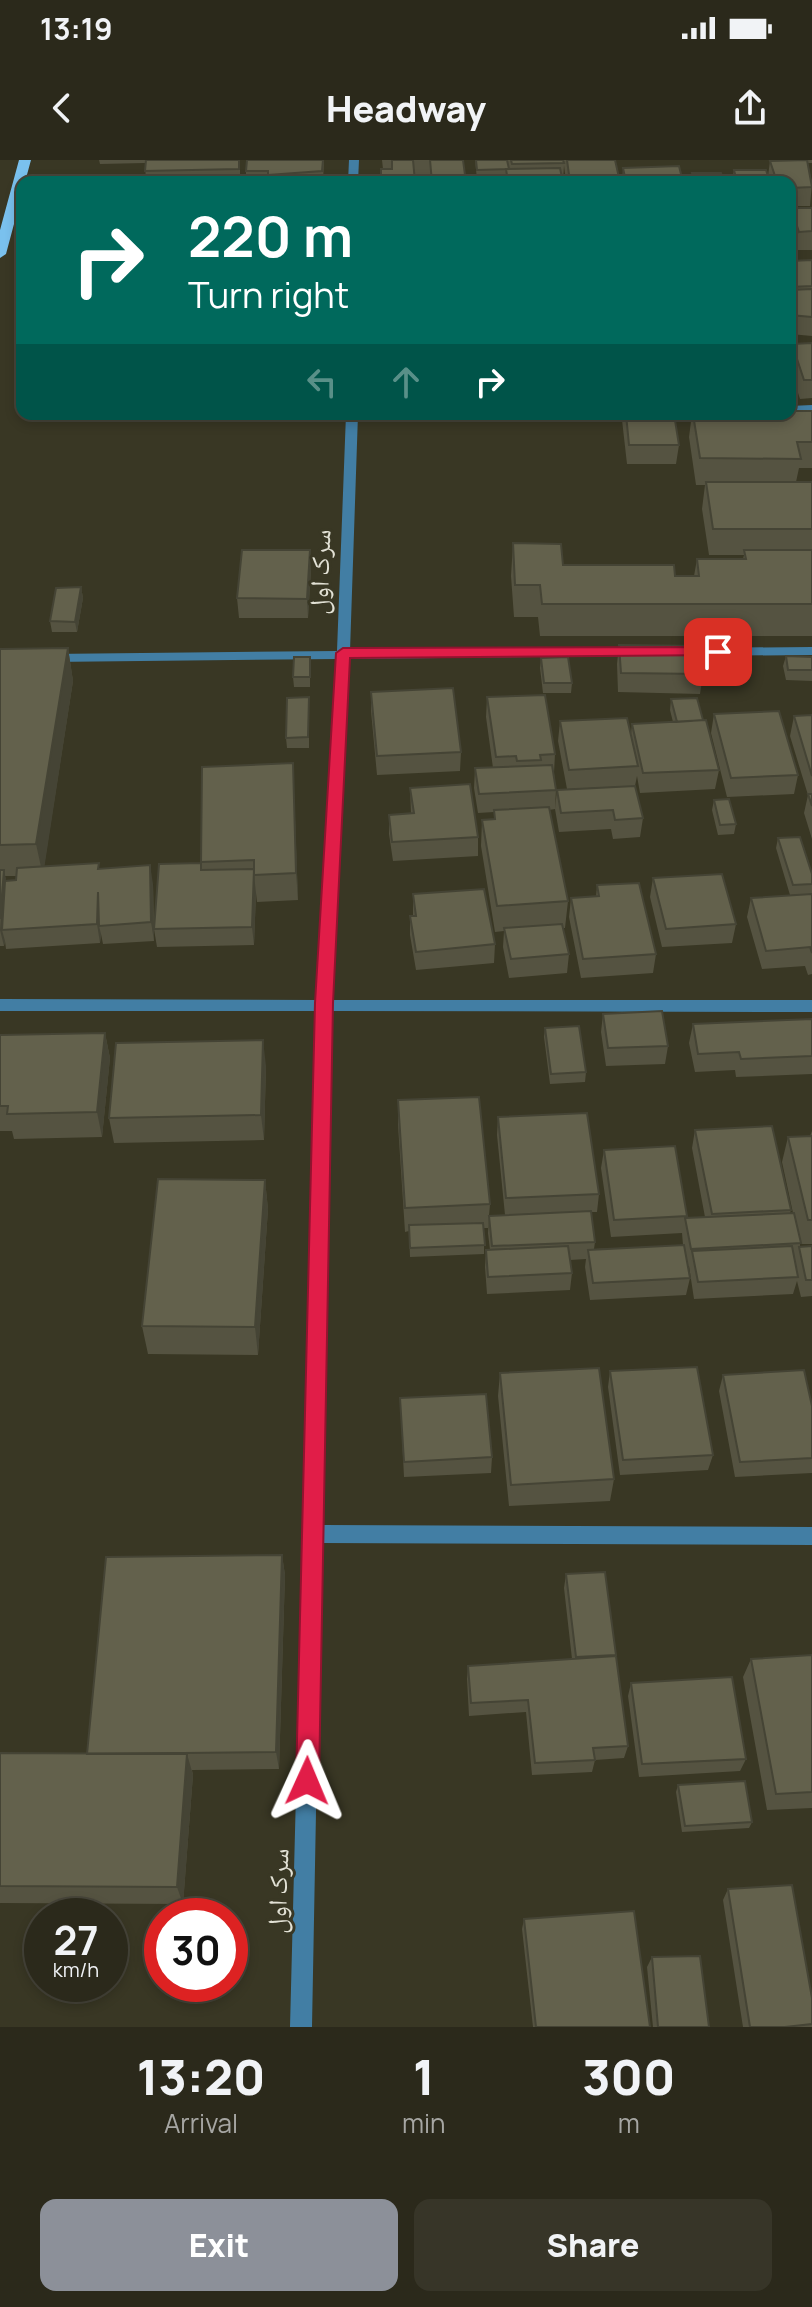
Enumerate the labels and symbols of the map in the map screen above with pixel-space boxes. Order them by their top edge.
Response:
street label: سرک‌ اول [300,529,338,615]
pin [684,618,752,686]
position arrow [265,1739,349,1823]
street label: سرک‌ اول [258,1848,296,1934]
speed limit sign: 30 [144,1898,248,2002]

